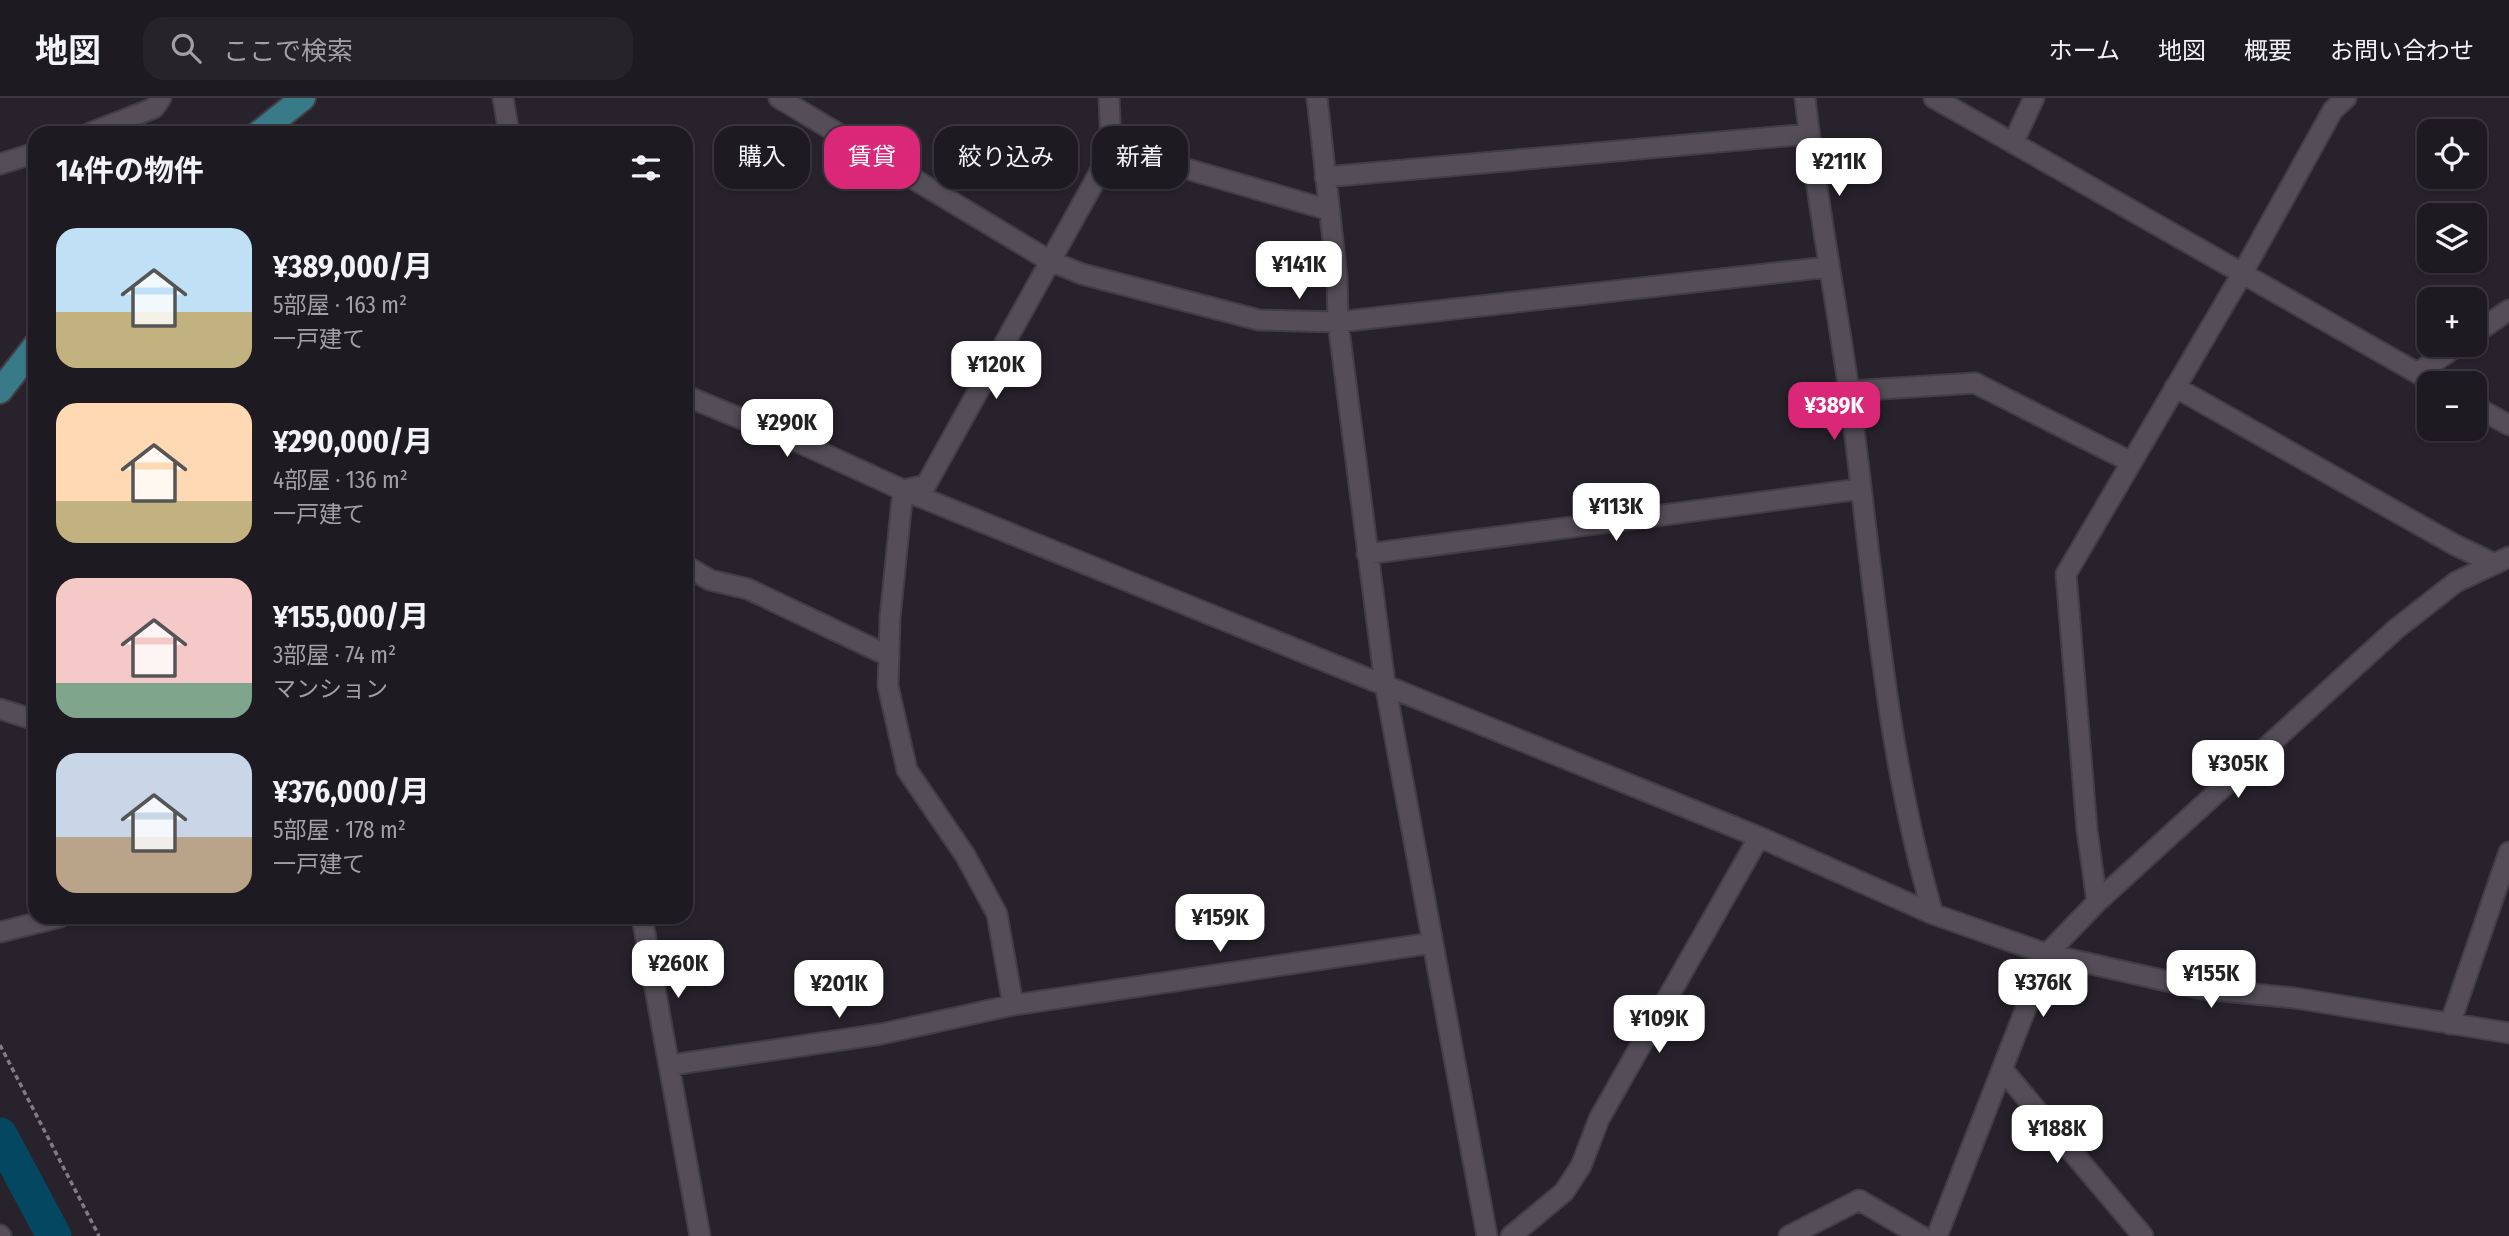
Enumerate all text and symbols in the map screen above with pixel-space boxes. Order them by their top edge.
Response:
search box [143,17,633,80]
icon: search [167,29,205,67]
text: 地図 [35,31,101,71]
text: ここで検索 [223,36,353,67]
text: ホーム [2049,37,2120,65]
text: 地図 [2158,37,2206,65]
text: 概要 [2244,37,2292,65]
text: お問い合わせ [2330,37,2474,65]
map controls [2417,119,2487,441]
button: locate [2417,119,2487,189]
chip: 購入 [714,126,810,189]
chip: 賃貸 [824,126,920,189]
chip: 絞り込み [934,126,1078,189]
chip: 新着 [1092,126,1188,189]
pin: ¥211K [1790,139,1888,198]
text: ¥211K [1812,147,1866,175]
icon: filters [627,149,665,187]
text: 14件の物件 [56,153,204,189]
button: layers [2417,203,2487,273]
pin: ¥141K [1250,242,1348,301]
text: ¥389,000/月 [273,249,433,285]
text: ¥141K [1272,250,1326,278]
icon: home [112,256,196,340]
button: + [2417,287,2487,357]
text: 5部屋 · 163 m² [273,291,407,319]
text: 一戸建て [273,325,365,353]
pin: ¥120K [947,342,1045,401]
text: ¥120K [967,350,1025,378]
button: − [2417,371,2487,441]
pin: ¥389K [1785,382,1883,442]
text: ¥389K [1804,391,1864,419]
pin: ¥290K [738,400,836,459]
text: ¥290K [757,408,817,436]
text: ¥290,000/月 [273,424,433,460]
icon: home [112,431,196,515]
text: 4部屋 · 136 m² [273,466,408,494]
pin: ¥113K [1567,484,1665,543]
text: ¥113K [1589,492,1643,520]
text: 一戸建て [273,500,365,528]
text: ¥155,000/月 [273,599,429,635]
icon: home [112,606,196,690]
text: 3部屋 · 74 m² [273,641,396,669]
text: マンション [273,675,388,703]
pin: ¥305K [2189,740,2287,800]
text: ¥305K [2208,749,2268,777]
text: ¥376,000/月 [273,774,430,810]
icon: home [112,781,196,865]
text: 5部屋 · 178 m² [273,816,406,844]
text: 一戸建て [273,850,365,878]
pin: ¥159K [1171,894,1269,954]
text: ¥159K [1191,903,1249,931]
pin: ¥260K [629,940,727,1000]
text: ¥260K [648,949,708,977]
pin: ¥155K [2162,950,2260,1010]
text: ¥155K [2183,959,2239,987]
pin: ¥201K [790,960,888,1020]
pin: ¥376K [1994,960,2092,1019]
text: ¥376K [2014,968,2072,996]
text: ¥201K [810,969,868,997]
pin: ¥109K [1610,996,1708,1055]
text: ¥109K [1630,1004,1688,1032]
pin: ¥188K [2008,1105,2106,1165]
text: ¥188K [2028,1114,2086,1142]

